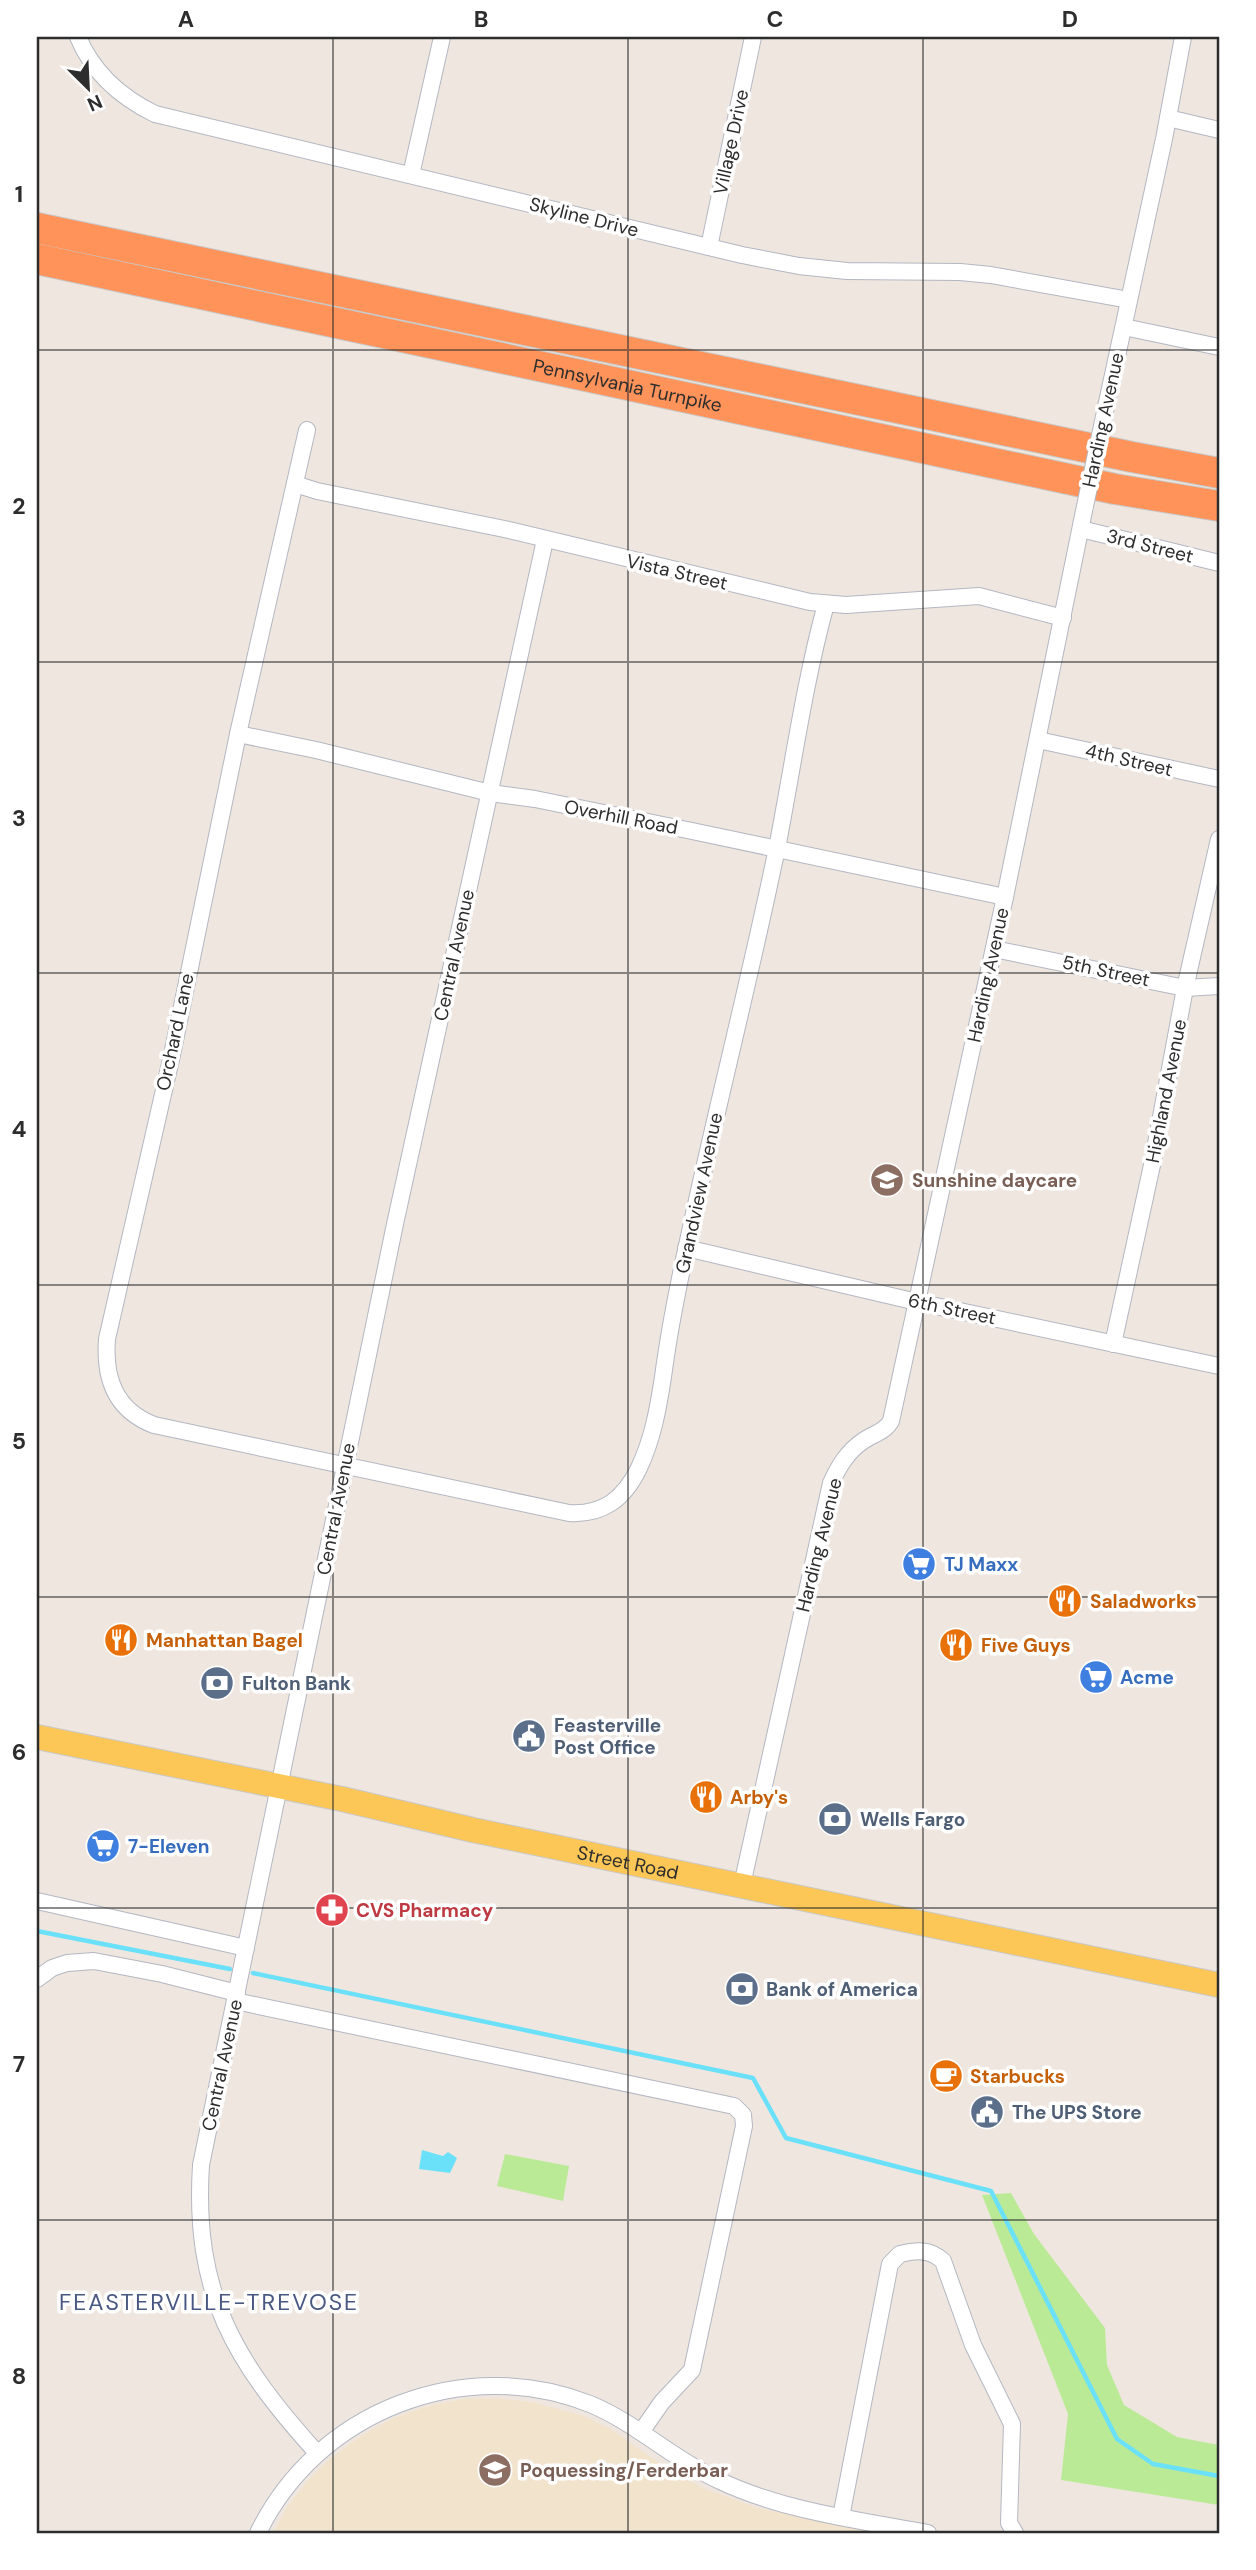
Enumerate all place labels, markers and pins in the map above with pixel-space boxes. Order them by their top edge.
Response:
school or university icon: Sunshine daycare [868,1161,906,1199]
place label: Sunshine daycare [912,1168,1077,1193]
supermarket icon: TJ Maxx [900,1545,938,1583]
place label: TJ Maxx [944,1552,1018,1577]
restaurant icon: Saladworks [1046,1582,1084,1620]
place label: Saladworks [1090,1589,1197,1614]
restaurant icon: Manhattan Bagel [102,1621,140,1659]
restaurant icon: Five Guys [937,1626,975,1664]
place label: Manhattan Bagel [146,1628,303,1653]
place label: Five Guys [981,1633,1071,1658]
supermarket icon: Acme [1077,1658,1115,1696]
bank icon: Fulton Bank [198,1664,236,1702]
place label: Acme [1120,1665,1174,1690]
place label: Fulton Bank [242,1671,351,1696]
place label: Feasterville Post Office [554,1713,661,1760]
public building icon: Feasterville Post Office [510,1717,548,1755]
restaurant icon: Arby's [687,1778,725,1816]
place label: Arby's [730,1785,788,1810]
bank icon: Wells Fargo [816,1800,854,1838]
place label: Wells Fargo [860,1807,965,1832]
supermarket icon: 7-Eleven [84,1827,122,1865]
place label: 7-Eleven [128,1834,210,1859]
pharmacy icon: CVS Pharmacy [313,1891,351,1929]
place label: CVS Pharmacy [356,1898,494,1923]
bank icon: Bank of America [723,1970,761,2008]
place label: Bank of America [766,1977,918,2002]
cafe icon: Starbucks [927,2057,965,2095]
place label: Starbucks [970,2064,1065,2089]
public building icon: The UPS Store [968,2093,1006,2131]
place label: The UPS Store [1012,2100,1142,2125]
school or university icon: Poquessing/Ferderbar [476,2451,514,2489]
place label: Poquessing/Ferderbar [520,2458,728,2483]

